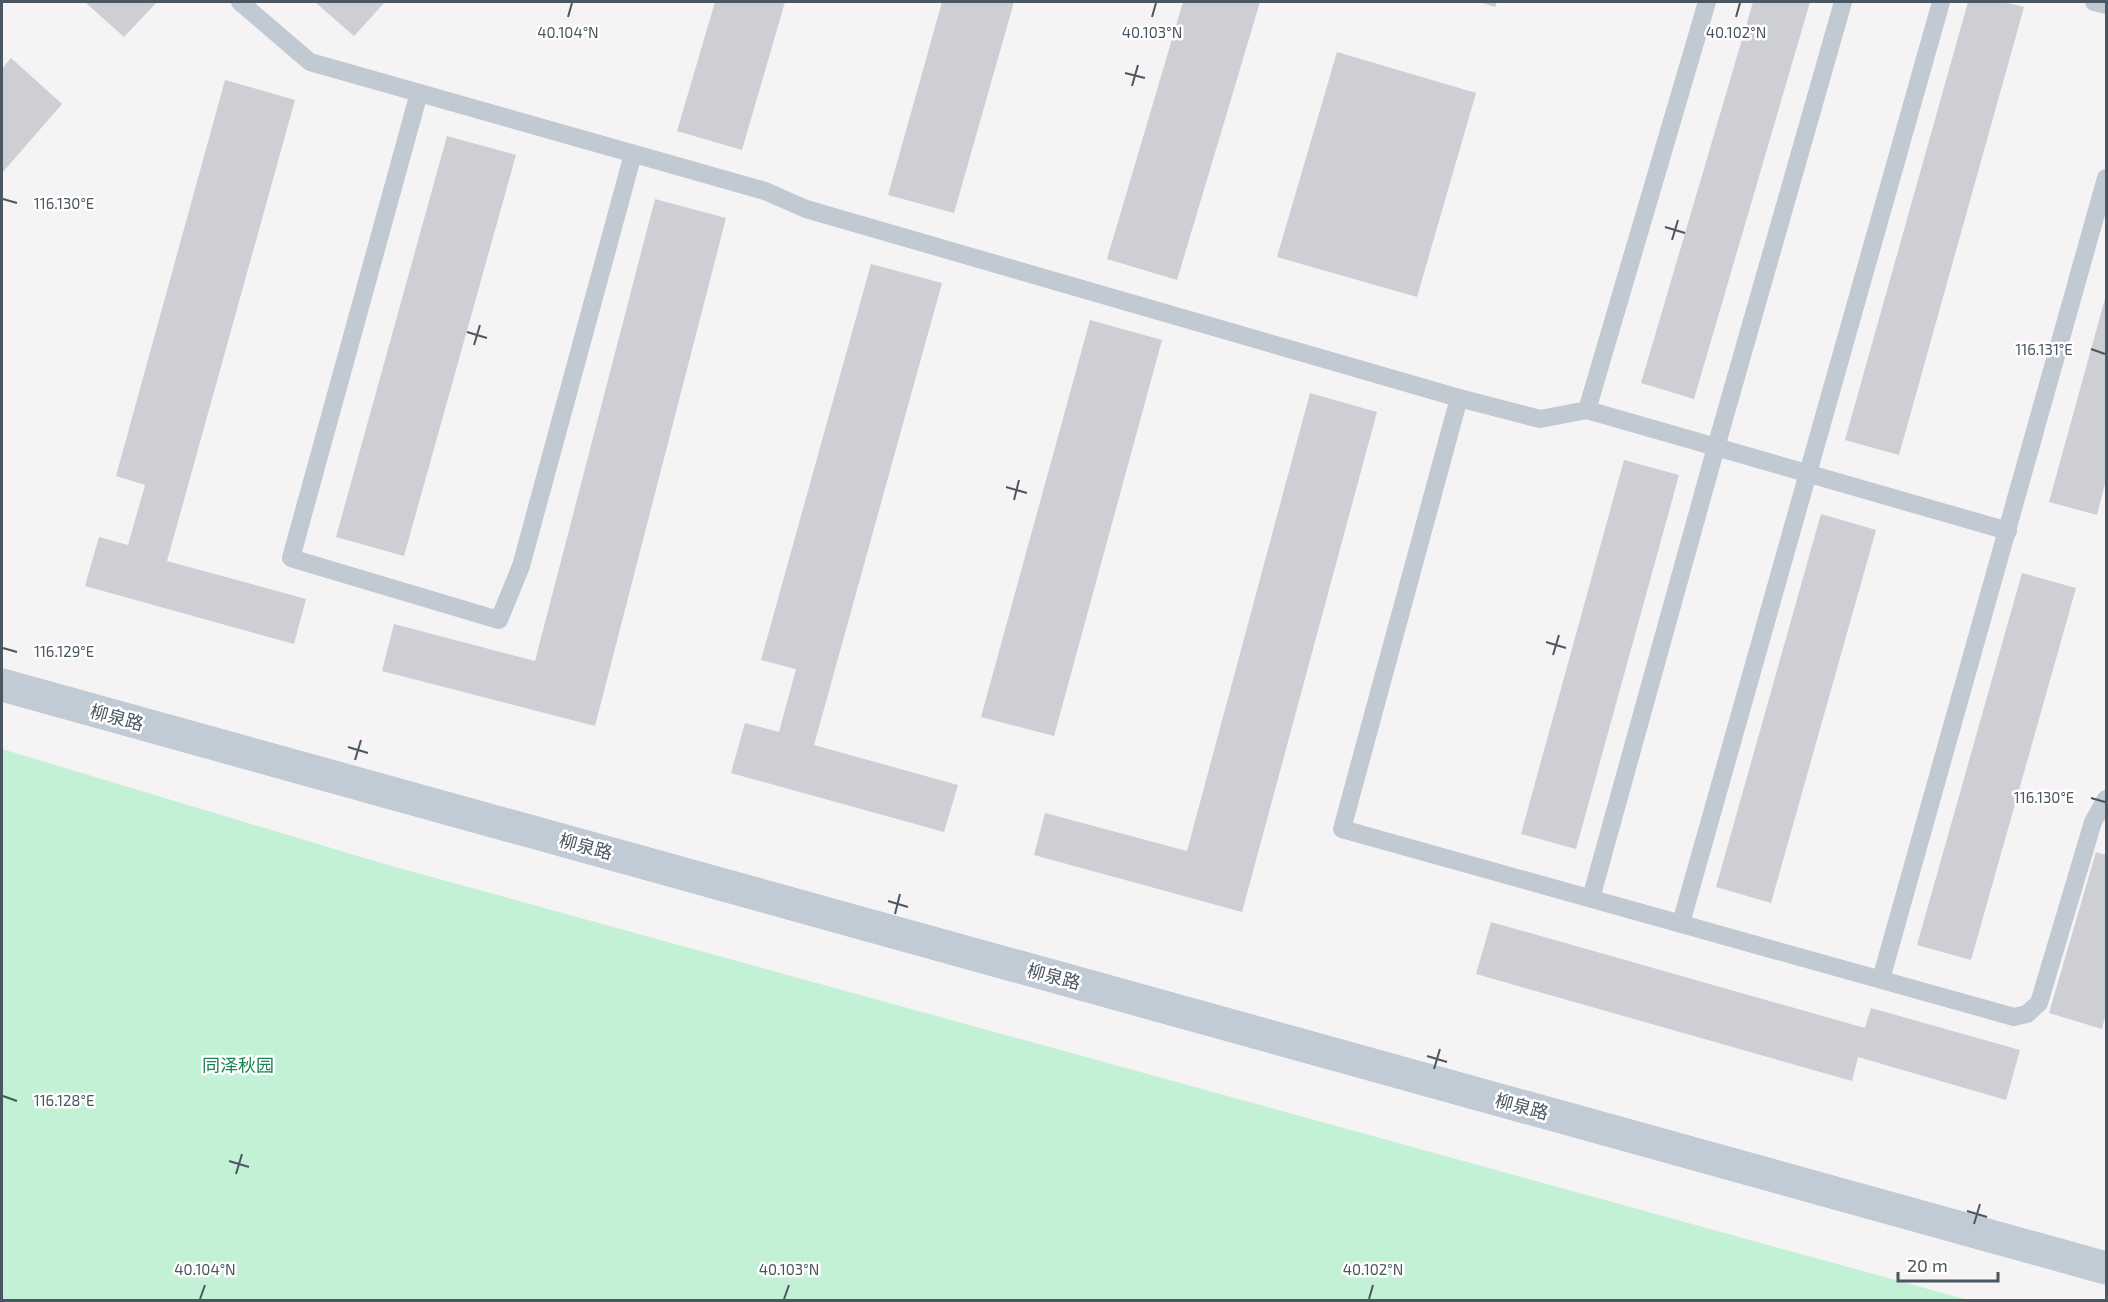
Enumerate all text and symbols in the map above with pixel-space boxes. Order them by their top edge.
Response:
text: 40.104°N [537,23,599,41]
text: 40.103°N [1122,23,1182,41]
text: 40.102°N [1706,23,1766,41]
text: 116.130°E [34,194,94,212]
text: 116.131°E [2015,340,2073,358]
text: 116.129°E [34,642,94,660]
street label: 柳泉路 [88,699,146,735]
text: 116.130°E [2014,788,2074,806]
street label: 柳泉路 [557,828,615,864]
street label: 柳泉路 [1025,958,1083,994]
park label: 同泽秋园 [202,1054,274,1076]
street label: 柳泉路 [1493,1088,1551,1124]
text: 116.128°E [34,1091,94,1109]
scale bar [1898,1245,1998,1283]
text: 20 m [1907,1254,1948,1276]
text: 40.104°N [174,1260,236,1278]
text: 40.103°N [759,1260,819,1278]
text: 40.102°N [1343,1260,1403,1278]

